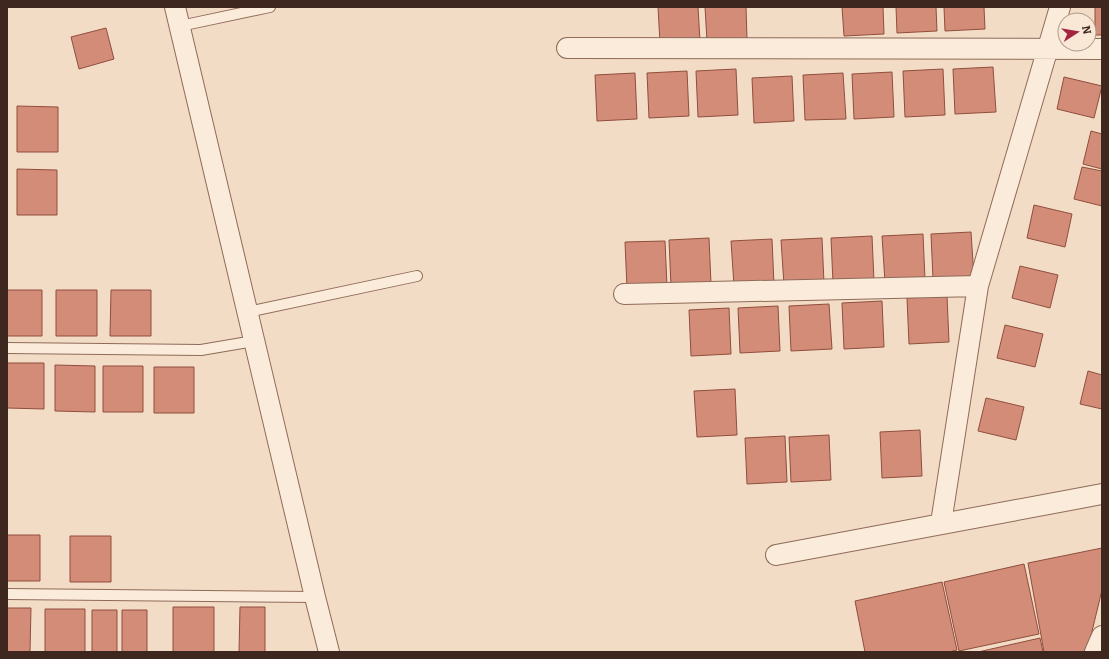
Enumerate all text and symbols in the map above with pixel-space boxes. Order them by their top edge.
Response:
north arrow [1057,12,1097,52]
text: N [1079,25,1094,36]

